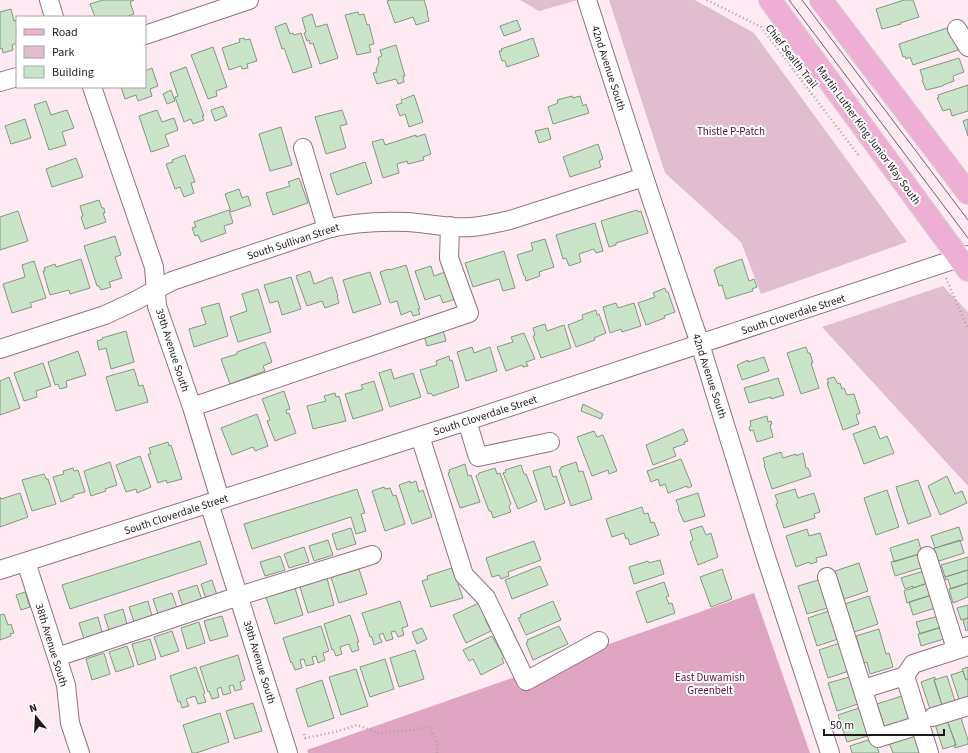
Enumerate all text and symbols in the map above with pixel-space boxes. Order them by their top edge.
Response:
legend [16,16,146,88]
street label: Chief Sealth Trail [762,21,821,92]
text: Road [52,24,78,41]
street label: 42nd Avenue South [588,24,629,113]
text: Park [52,44,74,61]
street label: Martin Luther King Junior Way South [813,63,924,208]
text: Building [52,64,94,81]
park label: Thistle P-Patch [697,124,765,139]
street label: South Sullivan Street [245,219,341,263]
street label: South Cloverdale Street [739,290,847,338]
street label: 39th Avenue South [152,307,193,394]
street label: 42nd Avenue South [689,332,730,421]
street label: South Cloverdale Street [431,391,539,439]
street label: South Cloverdale Street [122,490,230,538]
street label: 38th Avenue South [32,602,71,689]
street label: 39th Avenue South [240,619,279,706]
park label: East Duwamish Greenbelt [675,670,745,698]
north arrow [16,697,56,737]
text: N [27,700,39,716]
scale bar [824,711,944,737]
text: 50 m [830,717,854,734]

